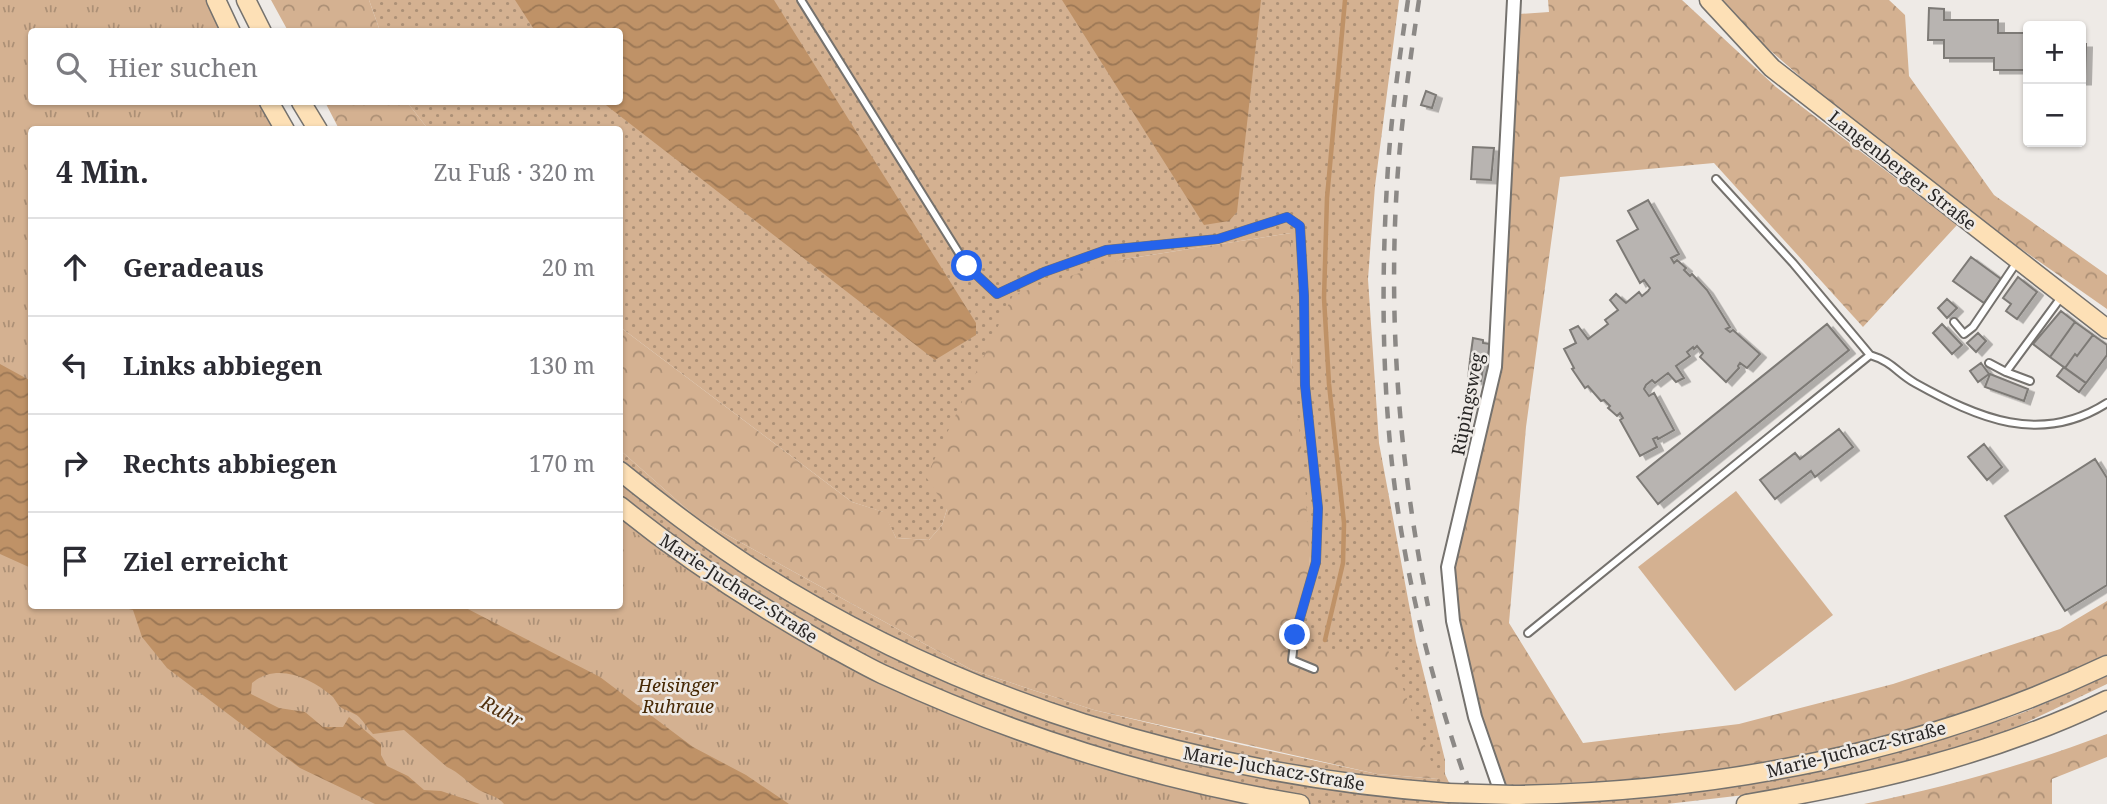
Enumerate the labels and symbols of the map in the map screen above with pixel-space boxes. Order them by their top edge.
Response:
street label: Langenberger Straße [1824,105,1982,235]
route start [951,250,982,281]
street label: Rüpingsweg [1445,350,1489,457]
street label: Marie-Juchacz-Straße [655,528,823,648]
route end [1279,619,1310,650]
park label: Heisinger Ruhraue [637,673,719,718]
water label: Ruhr [475,689,528,733]
street label: Marie-Juchacz-Straße [1764,715,1948,783]
street label: Marie-Juchacz-Straße [1181,740,1367,796]

